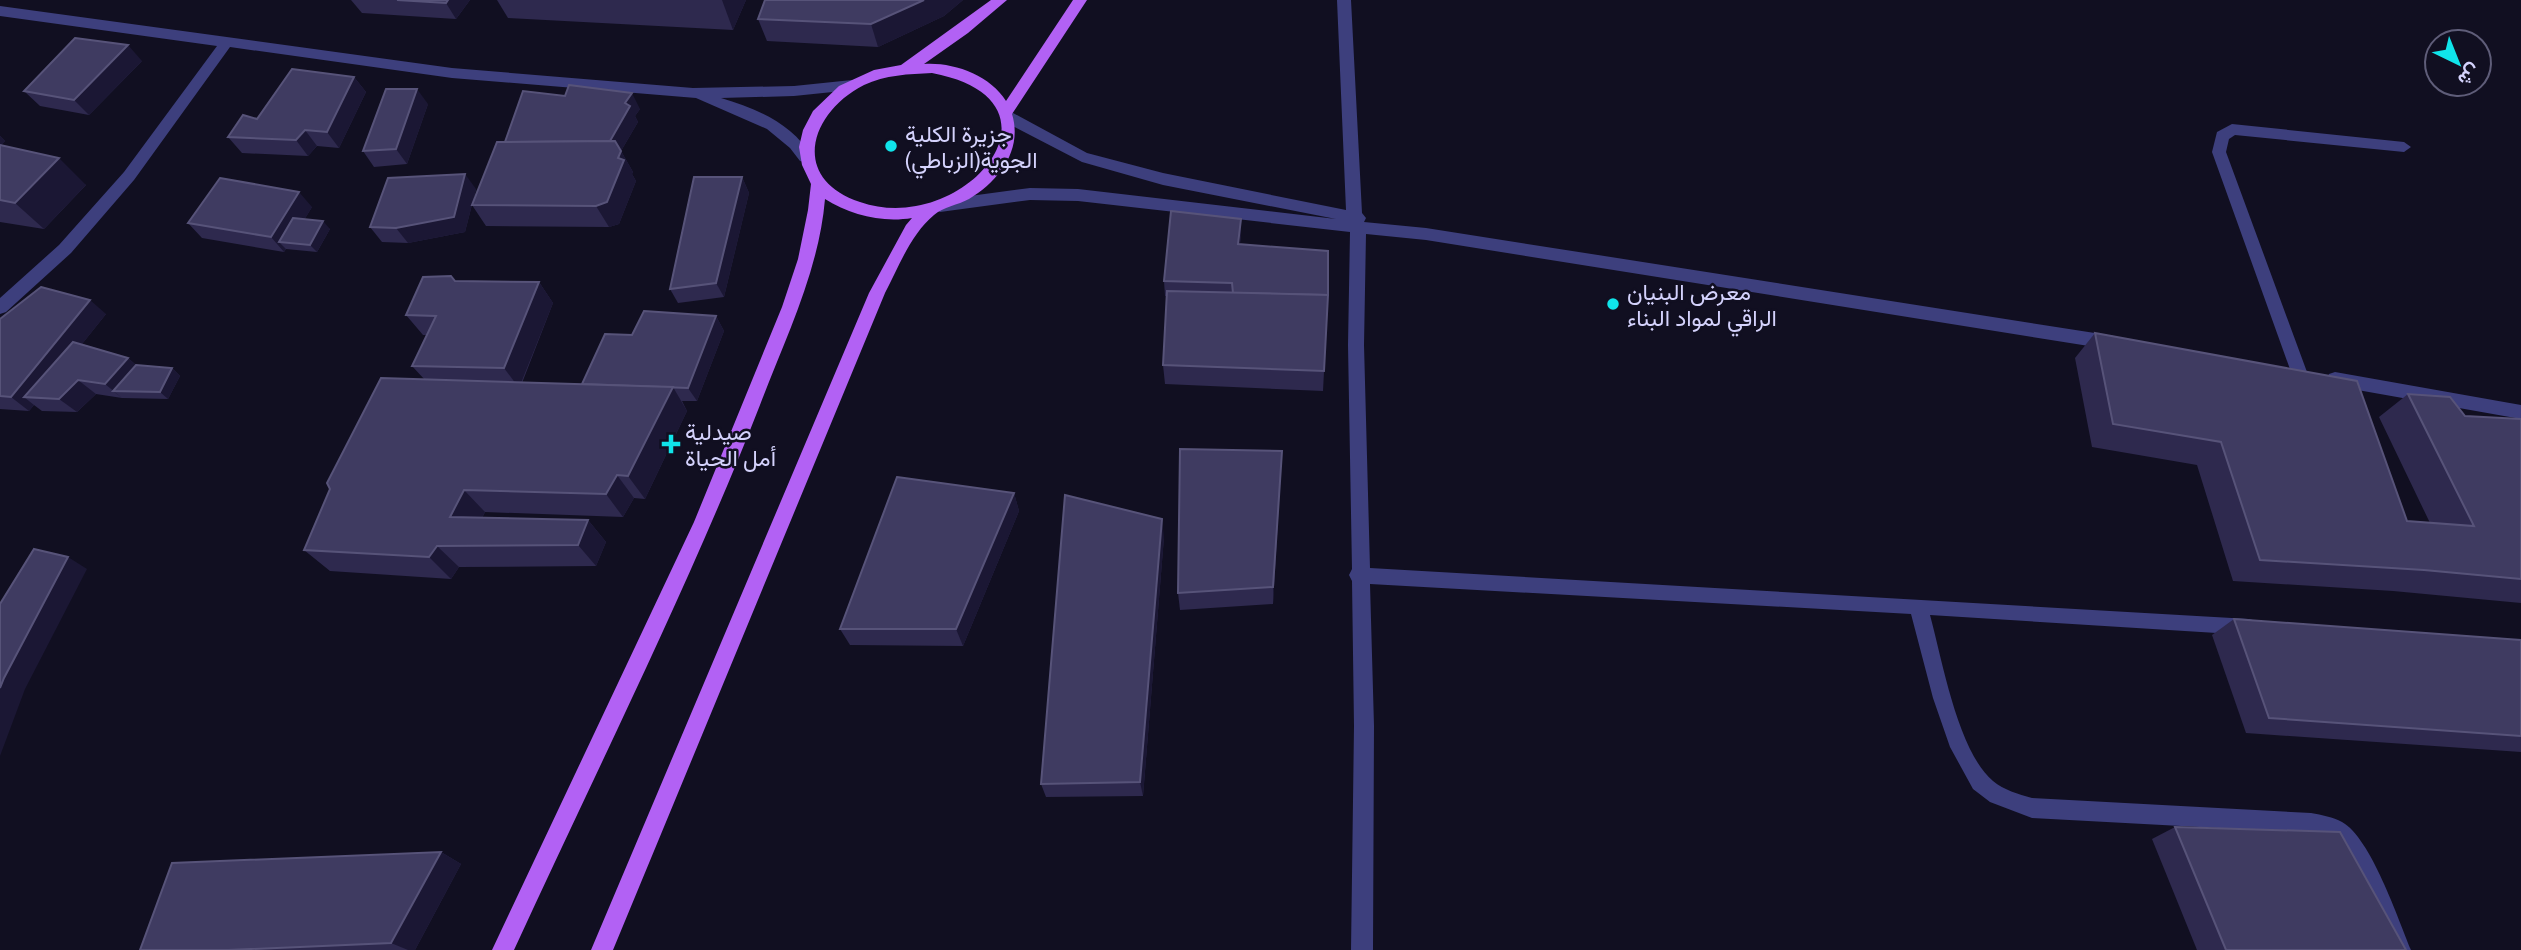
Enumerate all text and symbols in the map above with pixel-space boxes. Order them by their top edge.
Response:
north arrow [2423,28,2493,98]
text: ش [2452,58,2487,93]
place label: جزيرة الكلية الجوية(الزباطي) [905,118,1038,179]
marker: جزيرة الكلية الجوية(الزباطي) [883,138,899,154]
place label: معرض البنيان الراقي لمواد البناء [1627,276,1777,337]
marker: معرض البنيان الراقي لمواد البناء [1605,296,1621,312]
place label: صيدلية أمل الحياة [685,416,776,473]
marker: صيدلية أمل الحياة [663,436,679,452]

